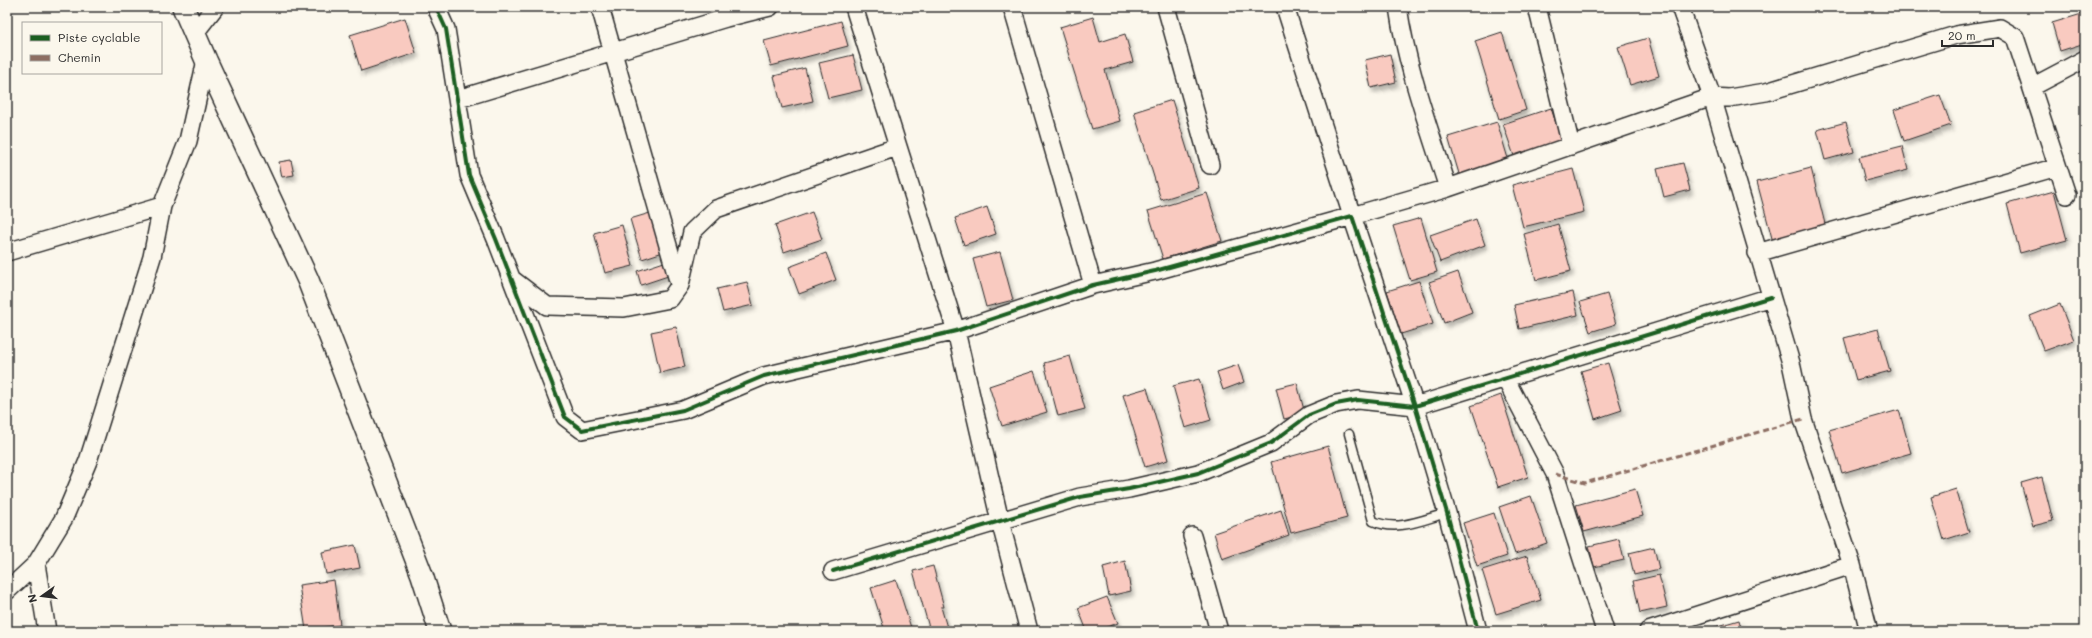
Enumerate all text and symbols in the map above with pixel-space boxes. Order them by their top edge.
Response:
legend [22,22,162,74]
scale bar [1942,22,1993,48]
text: 20 m [1948,27,1976,43]
text: Piste cyclable [58,29,140,45]
text: Chemin [58,49,101,65]
north arrow [22,576,62,616]
text: N [24,593,40,604]

